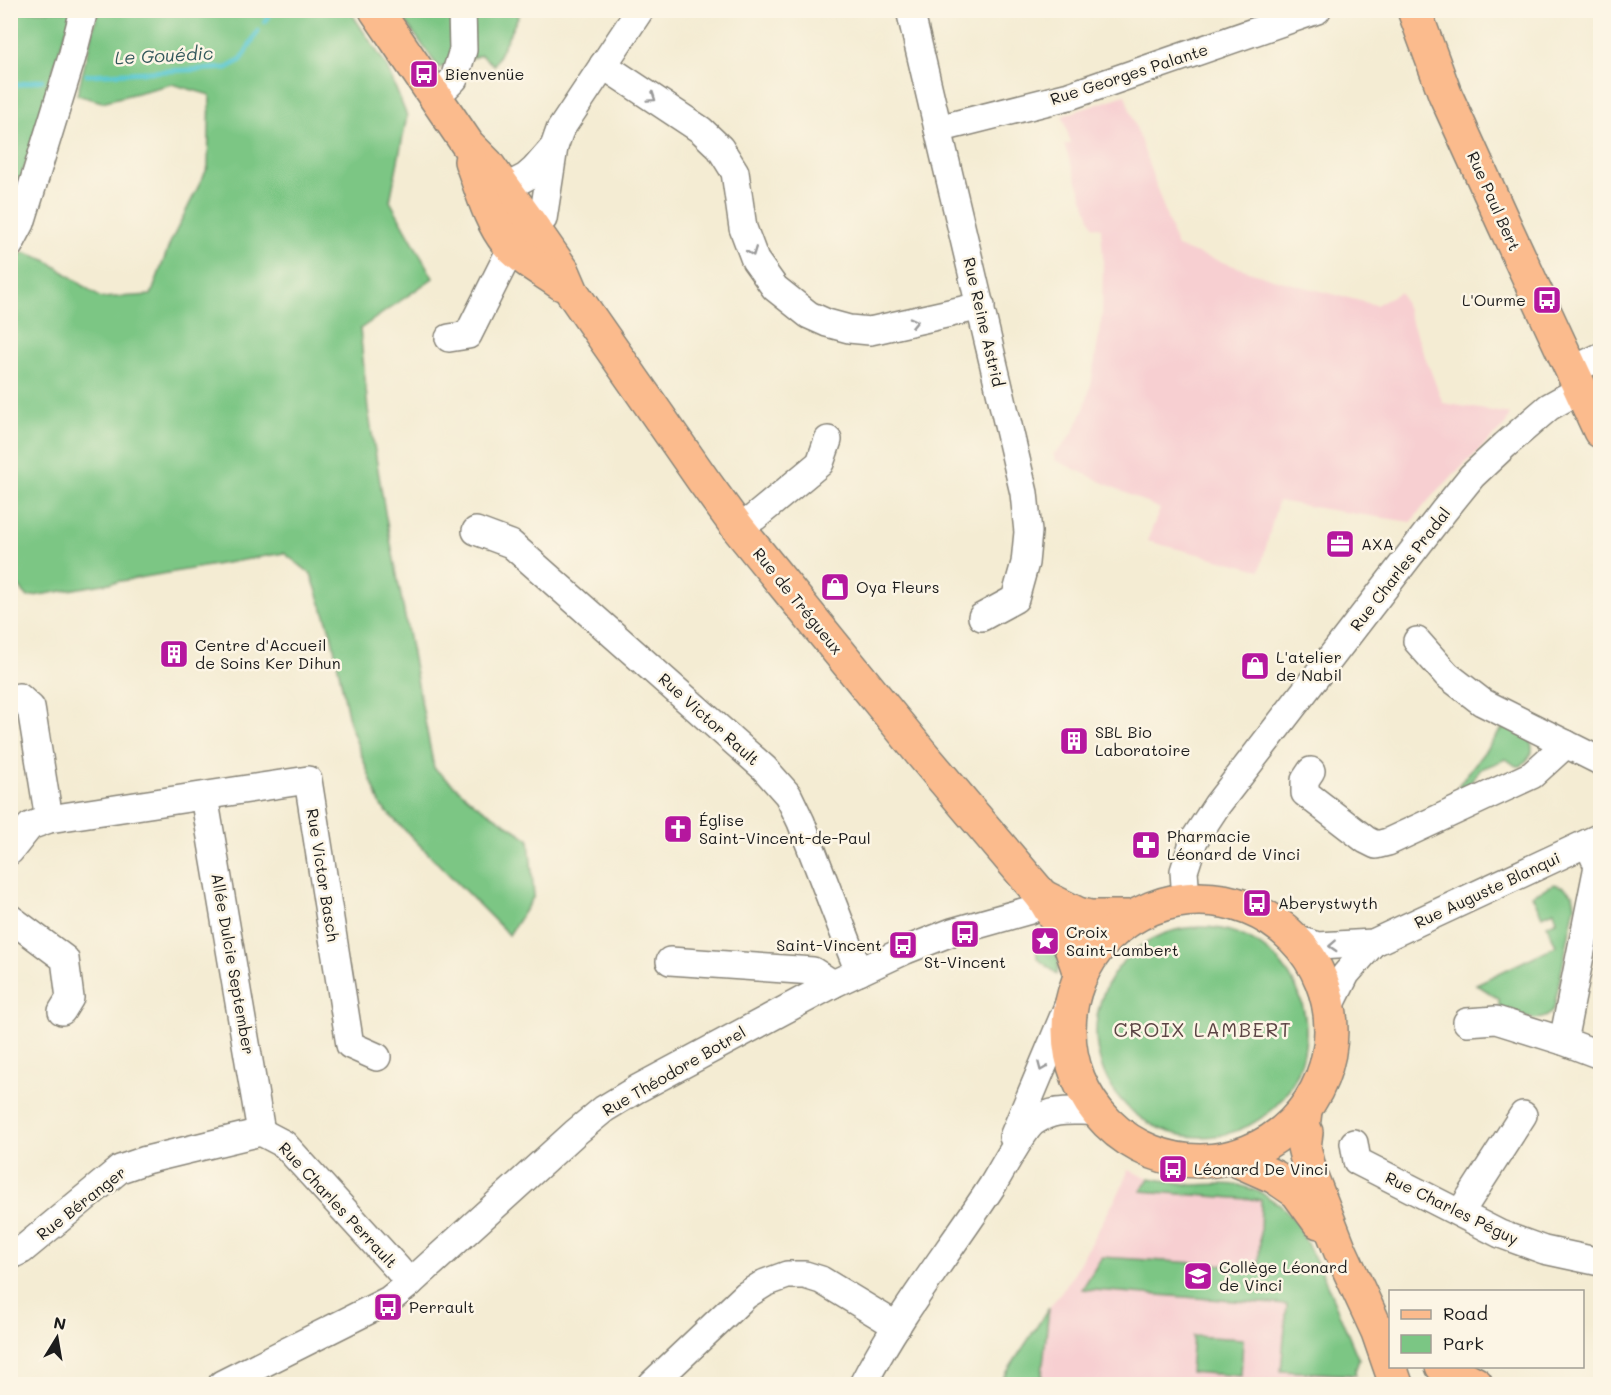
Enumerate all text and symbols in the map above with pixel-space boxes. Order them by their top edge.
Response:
street label: Rue Georges Palante [1047,38,1211,109]
water label: Le Gouédic [114,40,214,70]
bus stop icon: Bienvenüe [408,58,440,90]
place label: Bienvenüe [445,63,525,84]
one-way arrow [645,91,656,102]
street label: Rue Paul Bert [1463,148,1526,254]
one-way arrow [745,246,757,257]
street label: Rue Reine Astrid [959,255,1010,389]
bus stop icon: L'Ourme [1531,284,1563,316]
place label: L'Ourme [1462,289,1526,310]
one-way arrow [909,316,919,329]
street label: Rue Charles Pradal [1345,503,1454,635]
office icon: AXA [1324,528,1356,560]
place label: AXA [1361,533,1394,554]
street label: Rue de Trégueux [749,543,848,658]
shop icon: Oya Fleurs [819,571,851,603]
place label: Oya Fleurs [856,576,940,597]
place label: Centre d'Accueil de Soins Ker Dihun [195,634,341,673]
building icon: Centre d'Accueil de Soins Ker Dihun [158,638,190,670]
place label: L'atelier de Nabil [1276,646,1342,685]
shop icon: L'atelier de Nabil [1239,650,1271,682]
street label: Rue Victor Rault [655,668,764,769]
place label: SBL Bio Laboratoire [1095,721,1190,760]
building icon: SBL Bio Laboratoire [1058,725,1090,757]
street label: Rue Victor Basch [303,807,344,943]
place label: Église Saint-Vincent-de-Paul [699,809,871,848]
church icon: Église Saint-Vincent-de-Paul [662,813,694,845]
place label: Pharmacie Léonard de Vinci [1167,825,1300,864]
pharmacy icon: Pharmacie Léonard de Vinci [1130,829,1162,861]
street label: Rue Auguste Blanqui [1411,847,1563,933]
street label: Allée Dulcie September [207,872,260,1056]
bus stop icon: Aberystwyth [1241,887,1273,919]
place label: Aberystwyth [1278,892,1377,913]
bus stop icon: St-Vincent [949,918,981,950]
place label: Croix Saint-Lambert [1066,921,1179,960]
place icon: Croix Saint-Lambert [1029,925,1061,957]
bus stop icon: Saint-Vincent [887,929,919,961]
place label: Saint-Vincent [776,934,882,955]
one-way arrow [1329,939,1338,952]
place label: St-Vincent [924,951,1006,972]
district label: CROIX LAMBERT [1113,1016,1293,1042]
street label: Rue Théodore Botrel [598,1021,749,1120]
one-way arrow [1037,1061,1049,1072]
street label: Rue Charles Perrault [274,1137,402,1272]
bus stop icon: Léonard De Vinci [1157,1153,1189,1185]
place label: Léonard De Vinci [1194,1158,1328,1179]
street label: Rue Béranger [32,1161,130,1244]
street label: Rue Charles Péguy [1382,1166,1522,1249]
place label: Collège Léonard de Vinci [1219,1256,1347,1295]
school or university icon: Collège Léonard de Vinci [1182,1260,1214,1292]
legend [1389,1290,1584,1368]
bus stop icon: Perrault [372,1291,404,1323]
place label: Perrault [409,1296,475,1317]
text: Road [1443,1301,1488,1325]
north arrow [27,1308,87,1368]
text: N [52,1311,68,1334]
text: Park [1443,1331,1484,1355]

